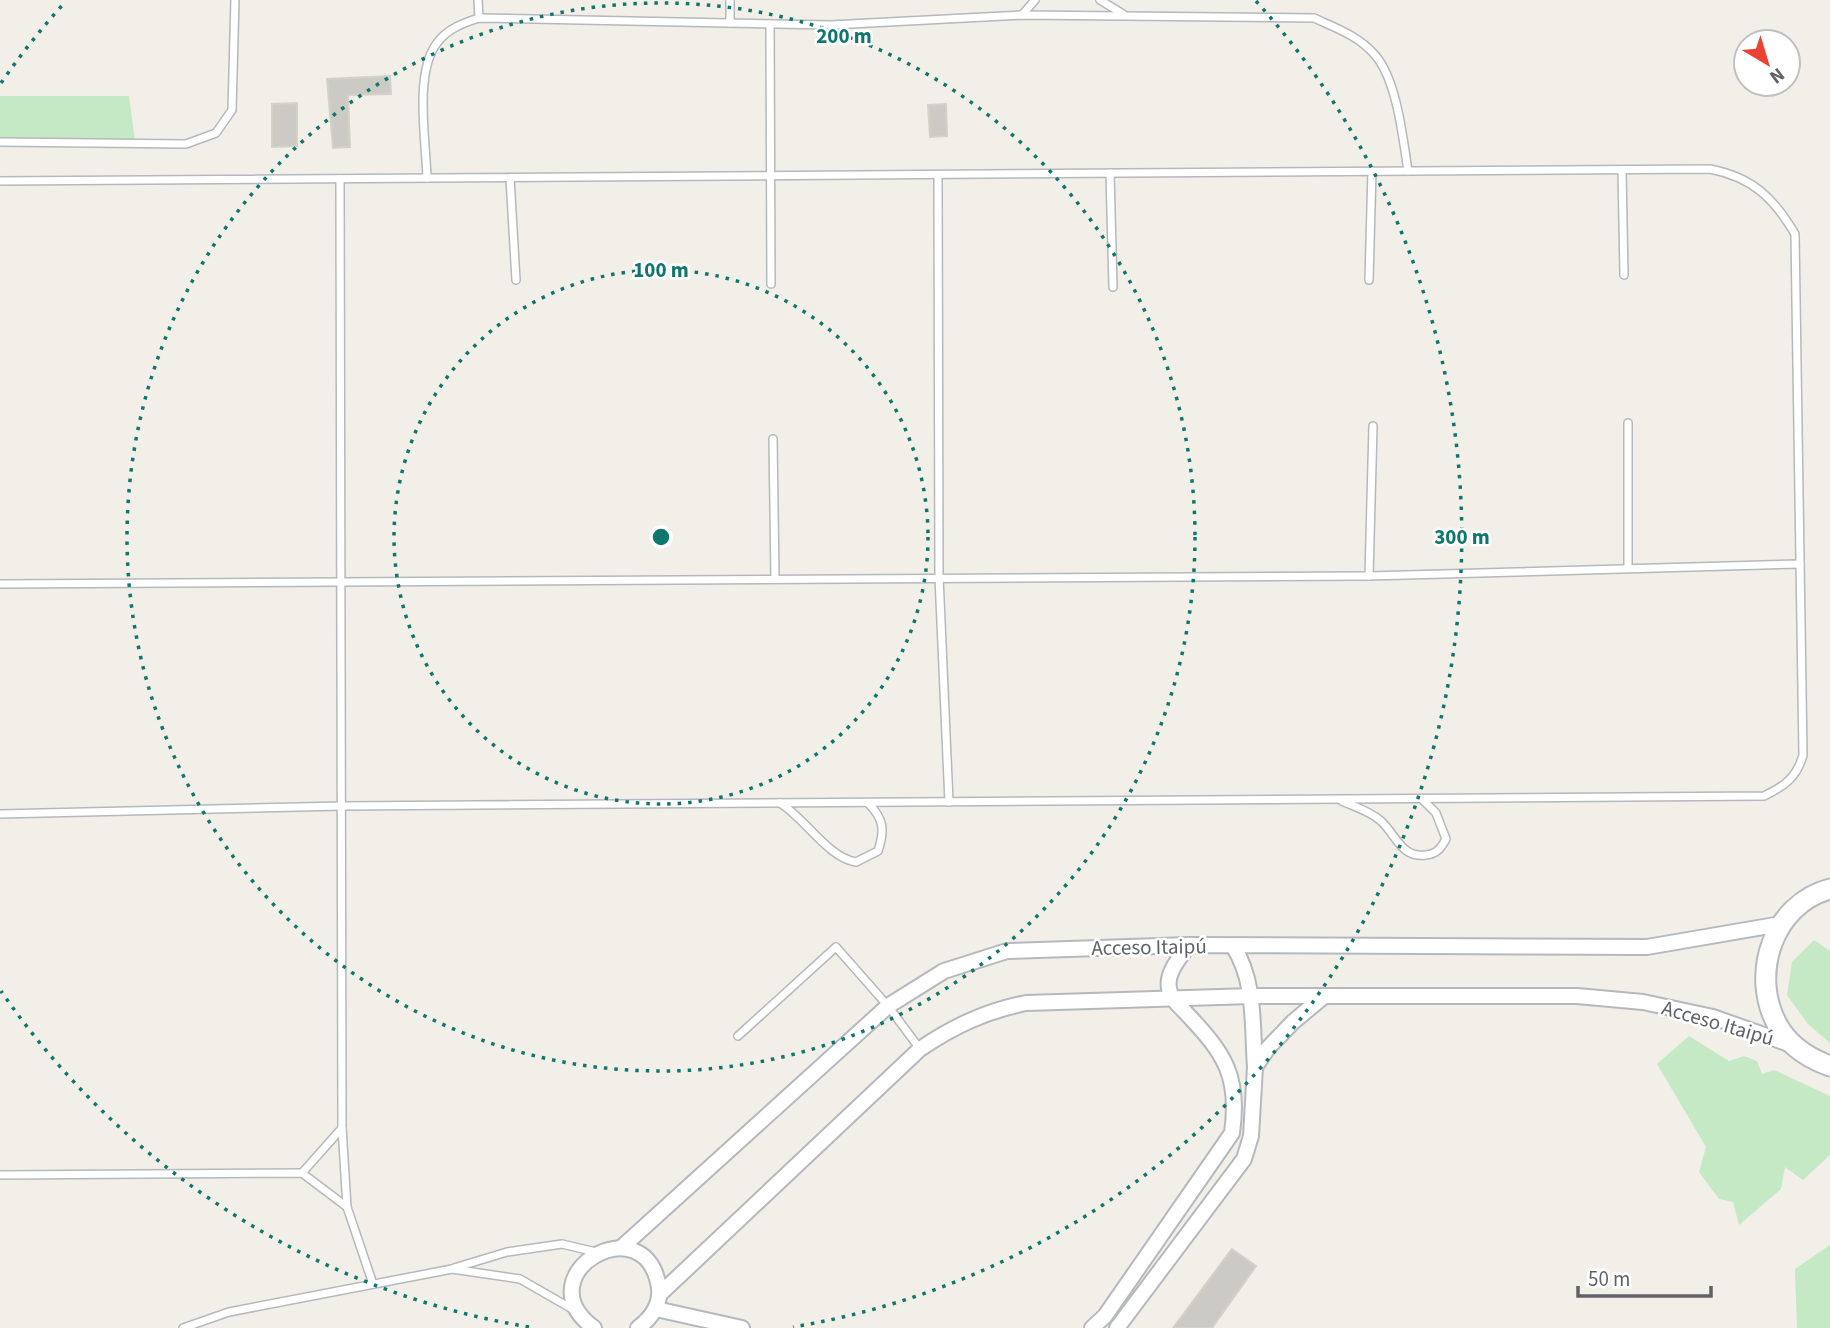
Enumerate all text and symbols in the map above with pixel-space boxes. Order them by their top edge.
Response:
text: 200 m [816,21,872,51]
north arrow [1732,28,1802,98]
text: N [1763,61,1790,90]
text: 100 m [633,255,689,285]
text: 300 m [1434,522,1490,552]
centre of rings [649,525,673,549]
street label: Acceso Itaipú [1091,931,1207,963]
street label: Acceso Itaipú [1658,993,1778,1053]
scale bar [1578,1254,1711,1298]
text: 50 m [1588,1264,1630,1294]

